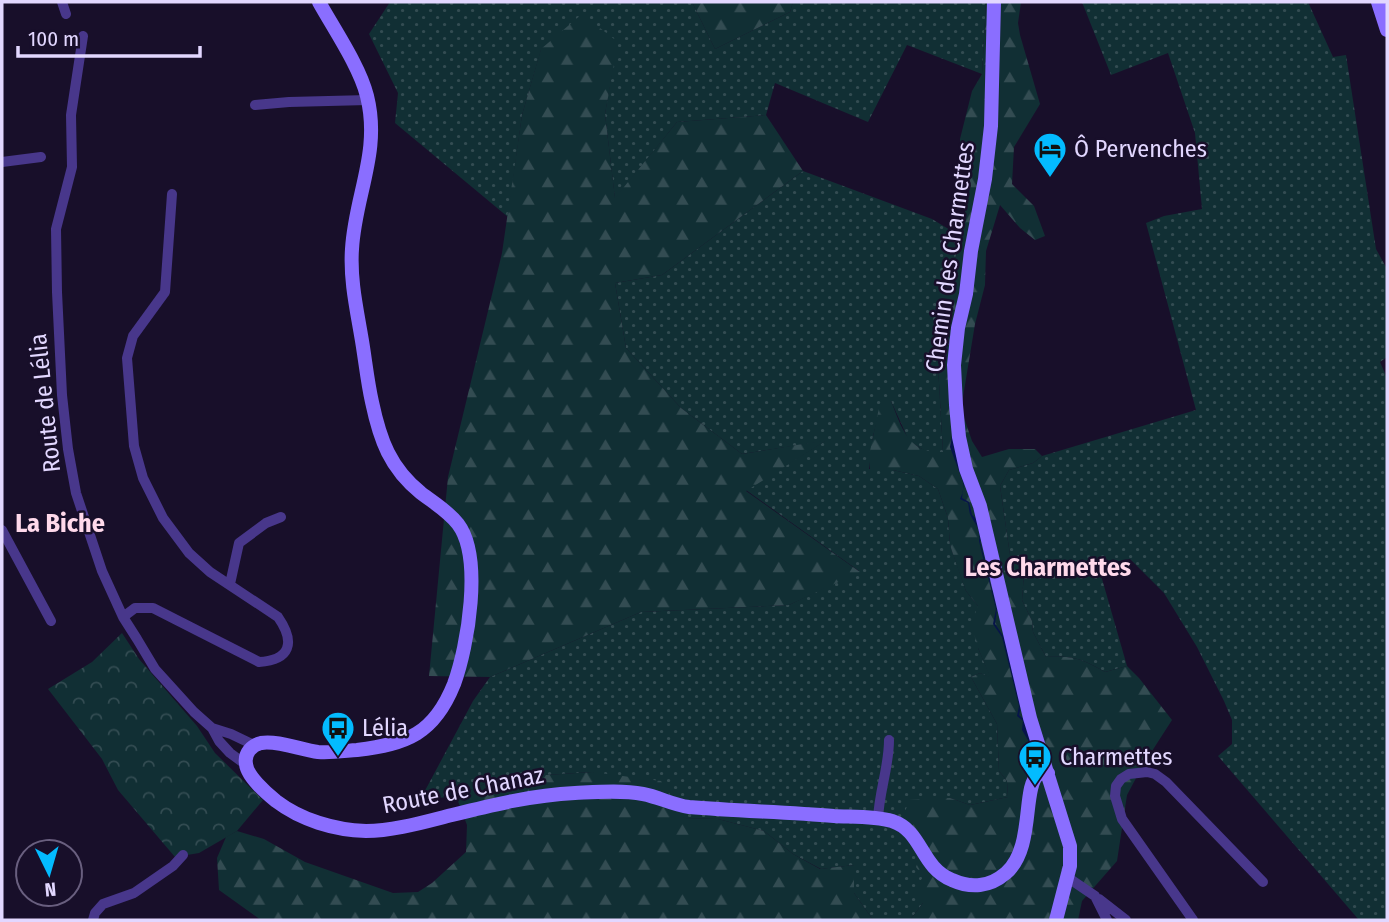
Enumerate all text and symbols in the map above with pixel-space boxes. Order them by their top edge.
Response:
scale bar [18,14,200,58]
text: 100 m [28,26,79,52]
hotel icon: Ô Pervenches [1031,130,1069,179]
place label: Ô Pervenches [1074,134,1207,163]
street label: Chemin des Charmettes [920,140,980,374]
street label: Route de Lélia [24,332,66,474]
district label: La Biche [15,508,105,539]
district label: Les Charmettes [965,552,1131,583]
bus stop icon: Lélia [319,709,357,758]
place label: Lélia [362,714,408,742]
bus stop icon: Charmettes [1016,738,1054,787]
place label: Charmettes [1060,743,1173,771]
street label: Route de Chanaz [380,761,546,819]
north arrow [14,838,84,908]
text: N [44,877,57,901]

